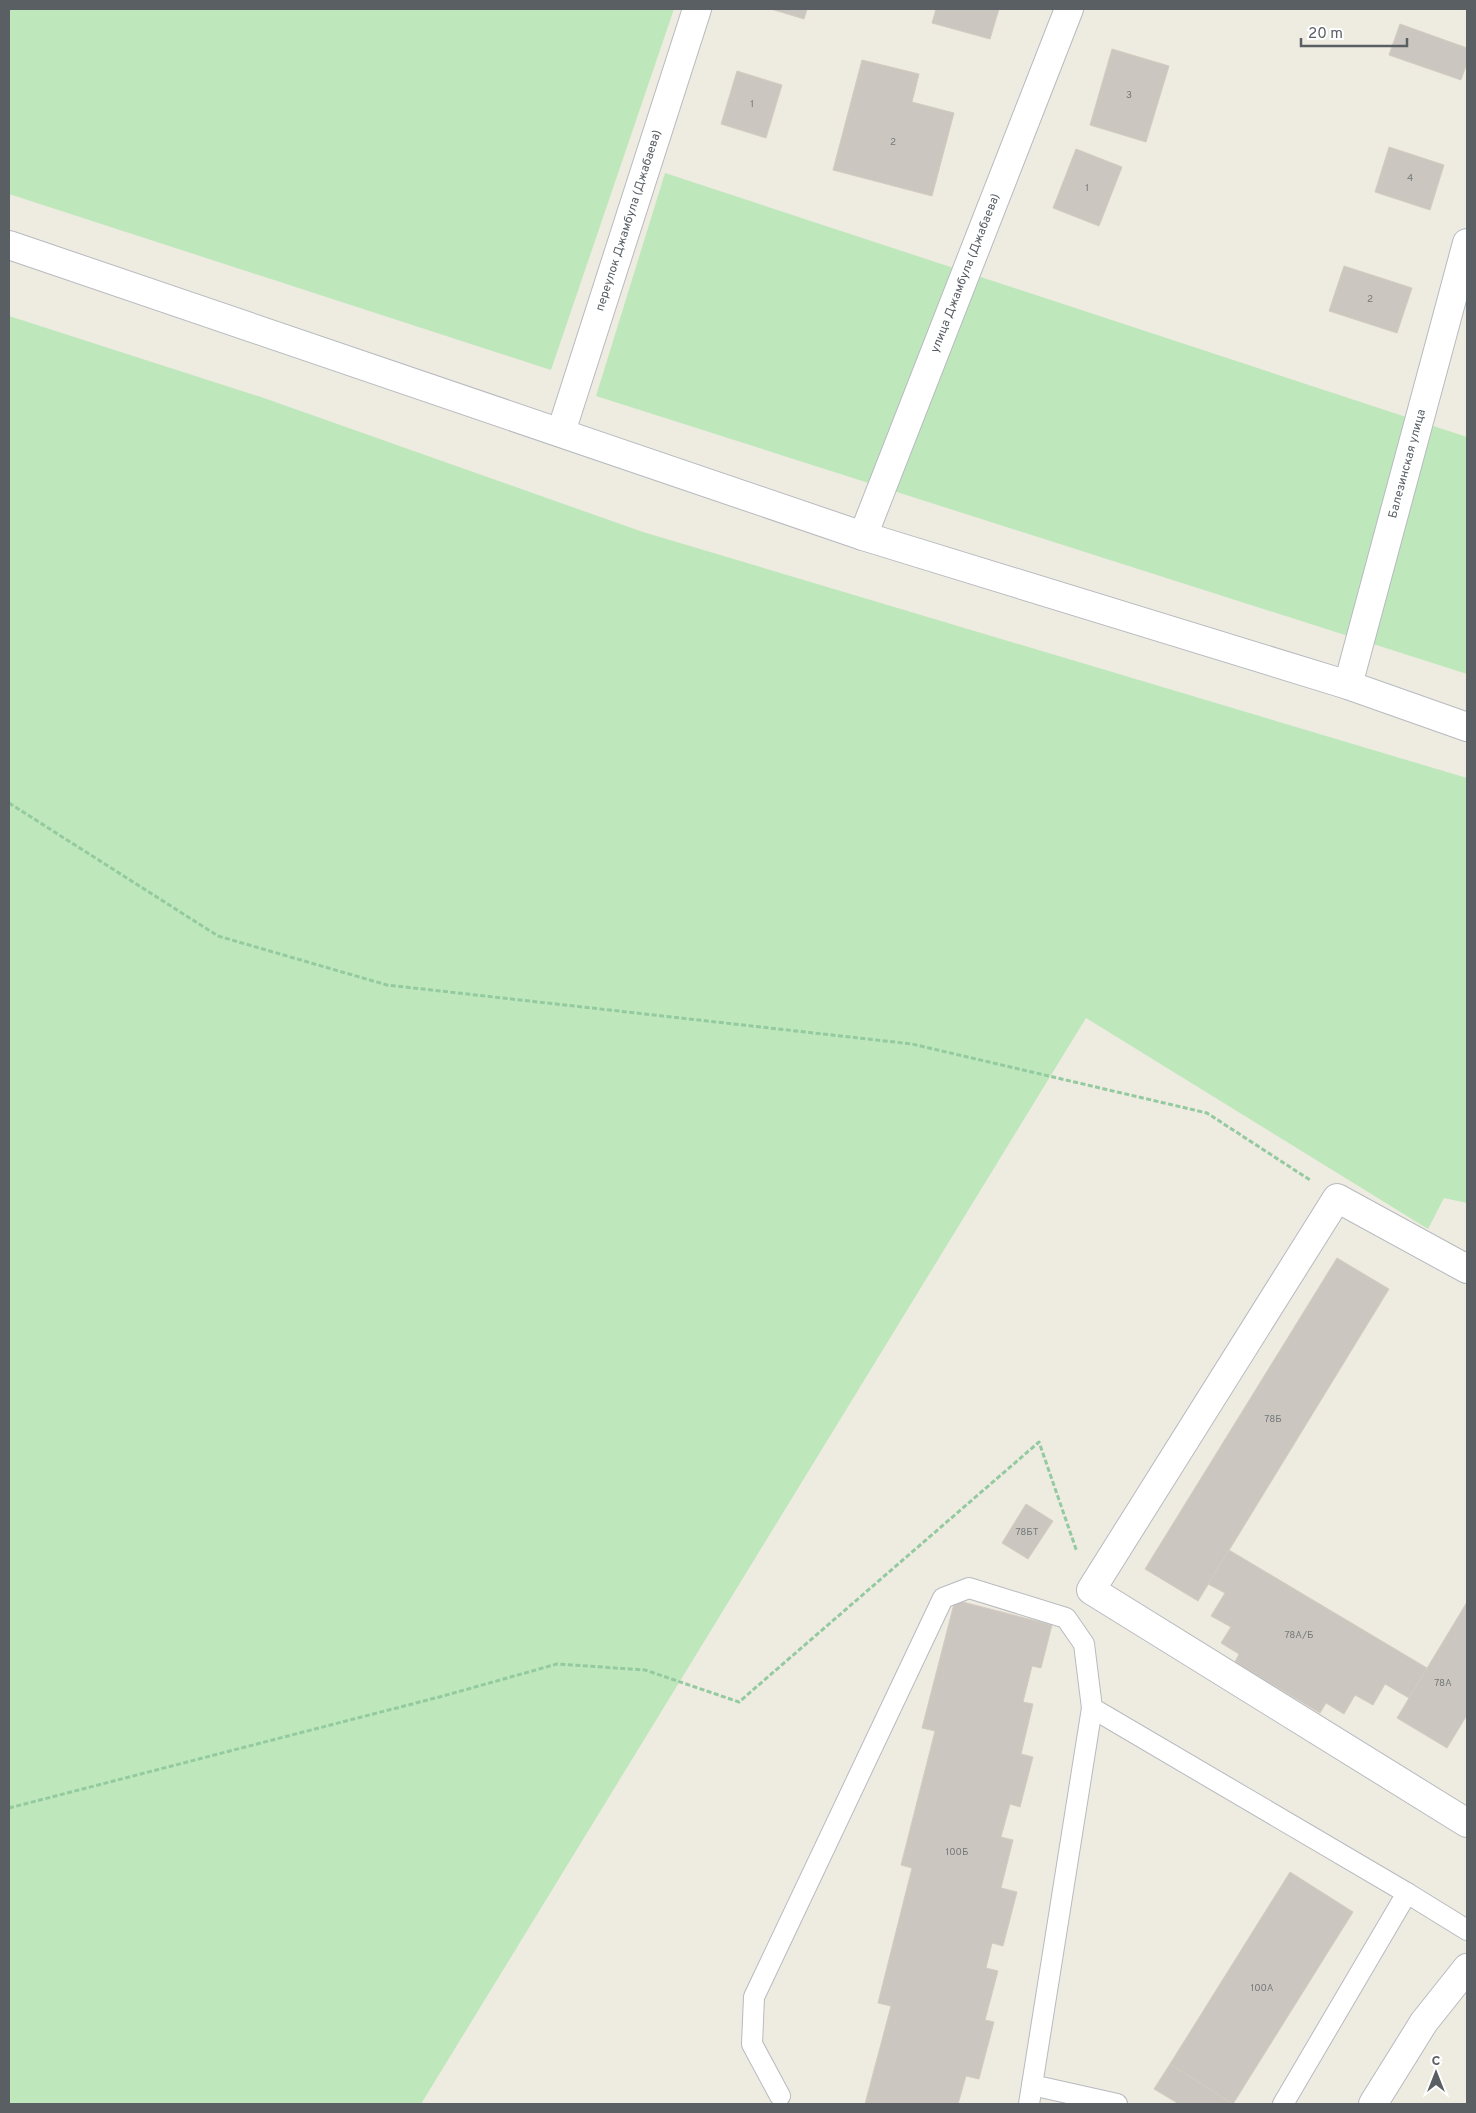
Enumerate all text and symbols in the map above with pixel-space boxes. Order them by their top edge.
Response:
scale bar [1301,15,1407,47]
text: 20 m [1308,25,1343,44]
house number: 3 [1126,89,1132,102]
house number: 1 [750,98,754,111]
street label: переулок Джамбула (Джабаева) [592,128,666,313]
house number: 2 [890,136,896,149]
house number: 4 [1407,172,1413,185]
house number: 1 [1085,182,1089,195]
street label: улица Джамбула (Джабаева) [927,191,1004,355]
house number: 2 [1367,293,1373,306]
street label: Балезинская улица [1385,408,1430,520]
house number: 78Б [1264,1413,1282,1426]
house number: 78БТ [1015,1526,1039,1539]
house number: 78А/Б [1284,1629,1314,1642]
house number: 78А [1434,1677,1452,1690]
house number: 100Б [945,1846,969,1859]
house number: 100А [1251,1982,1274,1995]
north arrow [1411,2048,1461,2098]
text: С [1432,2053,1441,2070]

